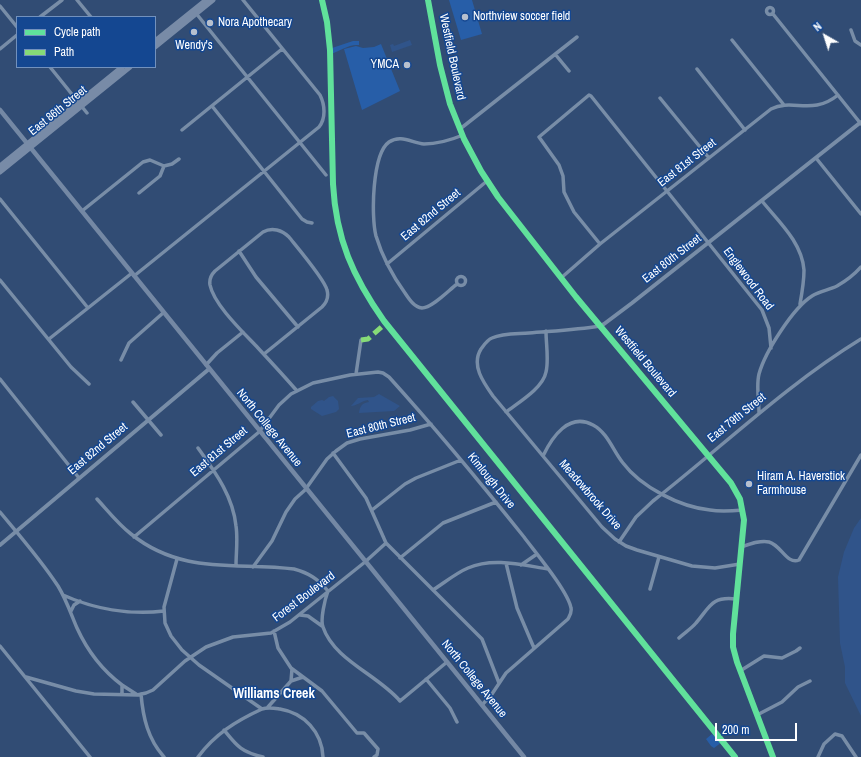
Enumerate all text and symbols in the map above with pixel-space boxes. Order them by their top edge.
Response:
place label: Northview soccer field [473,10,570,24]
marker: Northview soccer field [460,12,470,22]
street label: Westfield Boulevard [436,13,468,101]
legend [16,16,156,68]
place label: Nora Apothecary [218,16,292,30]
north arrow [805,16,845,56]
marker: Nora Apothecary [205,18,215,28]
text: N [811,19,824,34]
text: Cycle path [54,24,101,40]
marker: Wendy's [189,27,199,37]
place label: Wendy's [175,39,213,53]
text: Path [54,44,74,60]
place label: YMCA [371,58,399,72]
marker: YMCA [402,60,412,70]
street label: East 86th Street [26,83,90,139]
street label: East 81st Street [655,136,719,190]
street label: East 82nd Street [398,186,464,244]
street label: East 80th Street [640,232,704,286]
street label: Englewood Road [720,245,776,313]
street label: Westfield Boulevard [611,324,679,400]
street label: North College Avenue [233,386,305,470]
street label: East 79th Street [705,390,769,446]
street label: East 80th Street [345,410,417,442]
street label: East 82nd Street [65,420,131,478]
street label: East 81st Street [188,424,250,480]
street label: Kimlough Drive [464,450,518,512]
street label: Meadowbrook Drive [556,457,624,533]
place label: Hiram A. Haverstick Farmhouse [757,470,845,498]
marker: Hiram A. Haverstick Farmhouse [744,479,754,489]
street label: Forest Boulevard [270,569,338,625]
street label: North College Avenue [438,637,510,721]
district label: Williams Creek [233,686,315,702]
scale bar [717,715,799,741]
text: 200 m [722,722,749,738]

